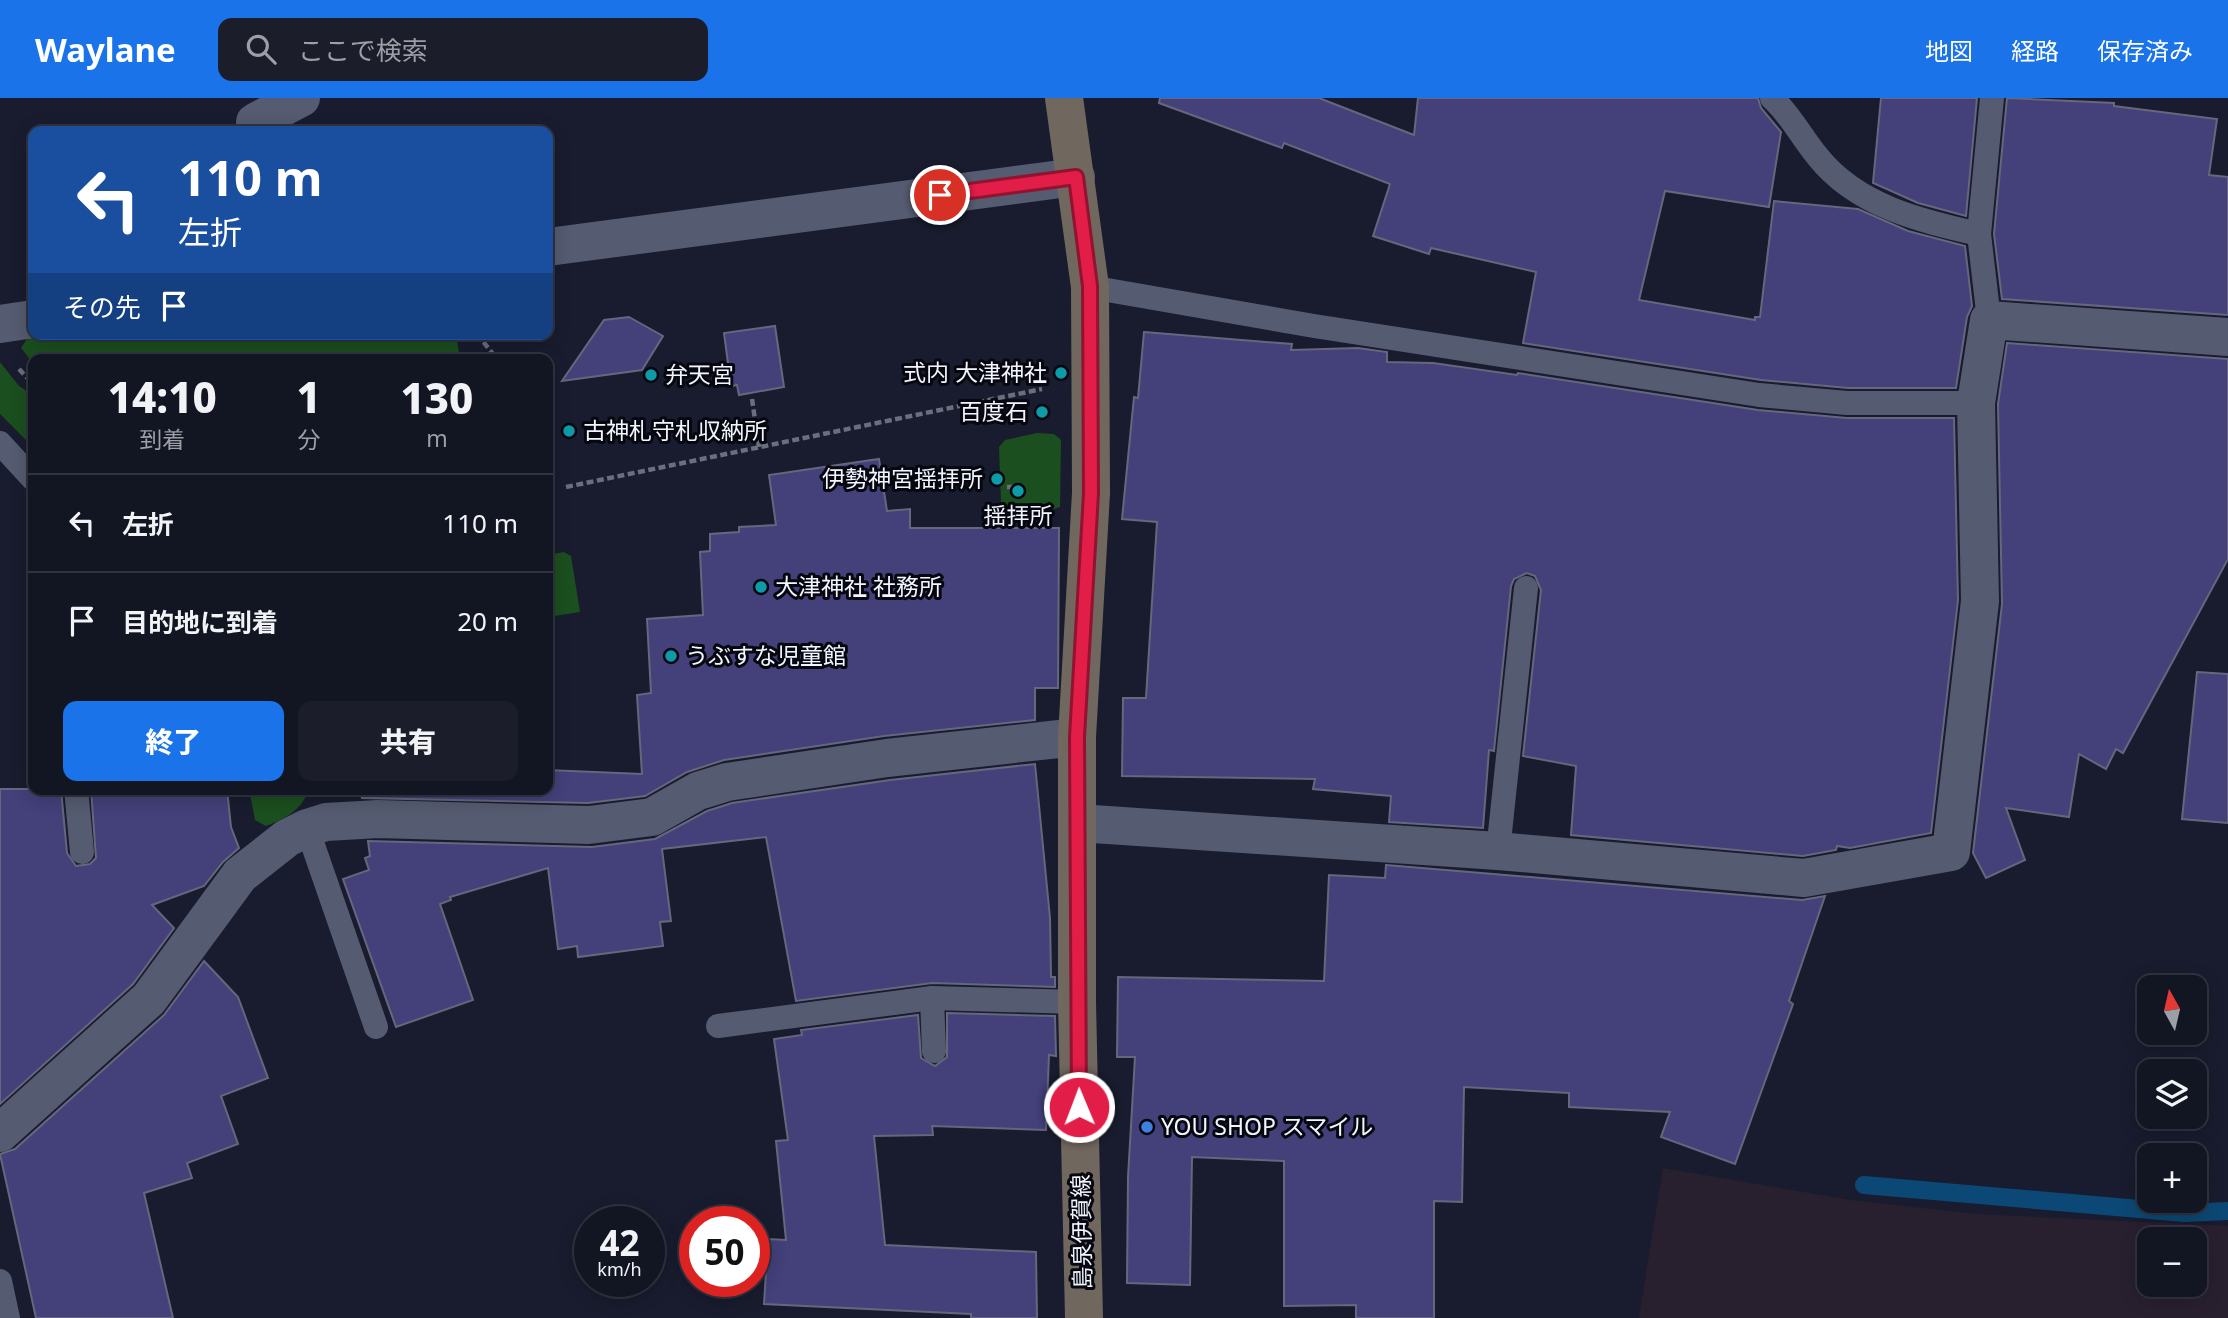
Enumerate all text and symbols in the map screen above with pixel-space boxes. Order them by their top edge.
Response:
search box [218,18,708,81]
text: Waylane [35,27,176,72]
icon: search [242,30,280,68]
text: ここで検索 [298,32,428,68]
text: 地図 [1925,34,1973,67]
text: 経路 [2011,34,2059,67]
text: 保存済み [2097,34,2193,67]
text: 110 m [178,144,323,210]
icon: left [63,154,154,245]
pin [910,165,970,225]
icon: arrive [921,176,959,214]
text: 左折 [178,210,242,253]
icon: arrive [155,287,193,325]
text: その先 [63,289,141,325]
place label: 式内 大津神社 [903,356,1047,388]
place label: 弁天宮 [665,358,734,390]
marker: 式内 大津神社 [1053,365,1069,381]
marker: 弁天宮 [643,367,659,383]
text: 14:10 [108,368,217,425]
text: 1 [296,368,321,425]
text: 130 [400,369,473,426]
place label: 百度石 [959,395,1028,427]
marker: 百度石 [1034,404,1050,420]
place label: 古神札守札収納所 [583,414,767,446]
text: m [426,422,448,454]
text: 到着 [139,423,185,455]
text: 分 [297,423,320,455]
marker: 古神札守札収納所 [561,423,577,439]
place label: 伊勢神宮揺拝所 [822,462,983,494]
marker: 伊勢神宮揺拝所 [989,471,1005,487]
marker: 揺拝所 [1010,483,1026,499]
place label: 揺拝所 [984,499,1053,531]
icon: left [63,504,101,542]
text: 110 m [442,505,518,541]
text: 左折 [122,506,174,542]
place label: 大津神社 社務所 [775,570,942,602]
marker: 大津神社 社務所 [753,579,769,595]
icon: arrive [63,602,101,640]
text: 20 m [457,603,518,639]
text: 目的地に到着 [122,604,278,640]
place label: うぶすな児童館 [685,639,846,671]
marker: うぶすな児童館 [663,648,679,664]
button: 終了 [63,701,284,781]
button: 共有 [298,701,518,781]
north arrow [2137,975,2207,1045]
map controls [2137,975,2207,1297]
button: layers [2137,1059,2207,1129]
position arrow [1042,1070,1116,1144]
place label: YOU SHOP スマイル [1161,1110,1373,1142]
marker: YOU SHOP スマイル [1139,1119,1155,1135]
button: + [2137,1143,2207,1213]
street label: 島泉伊賀線 [1064,1174,1098,1290]
speed limit sign: 50 [679,1206,770,1297]
text: 42 [599,1219,640,1266]
button: − [2137,1227,2207,1297]
text: km/h [597,1257,642,1281]

